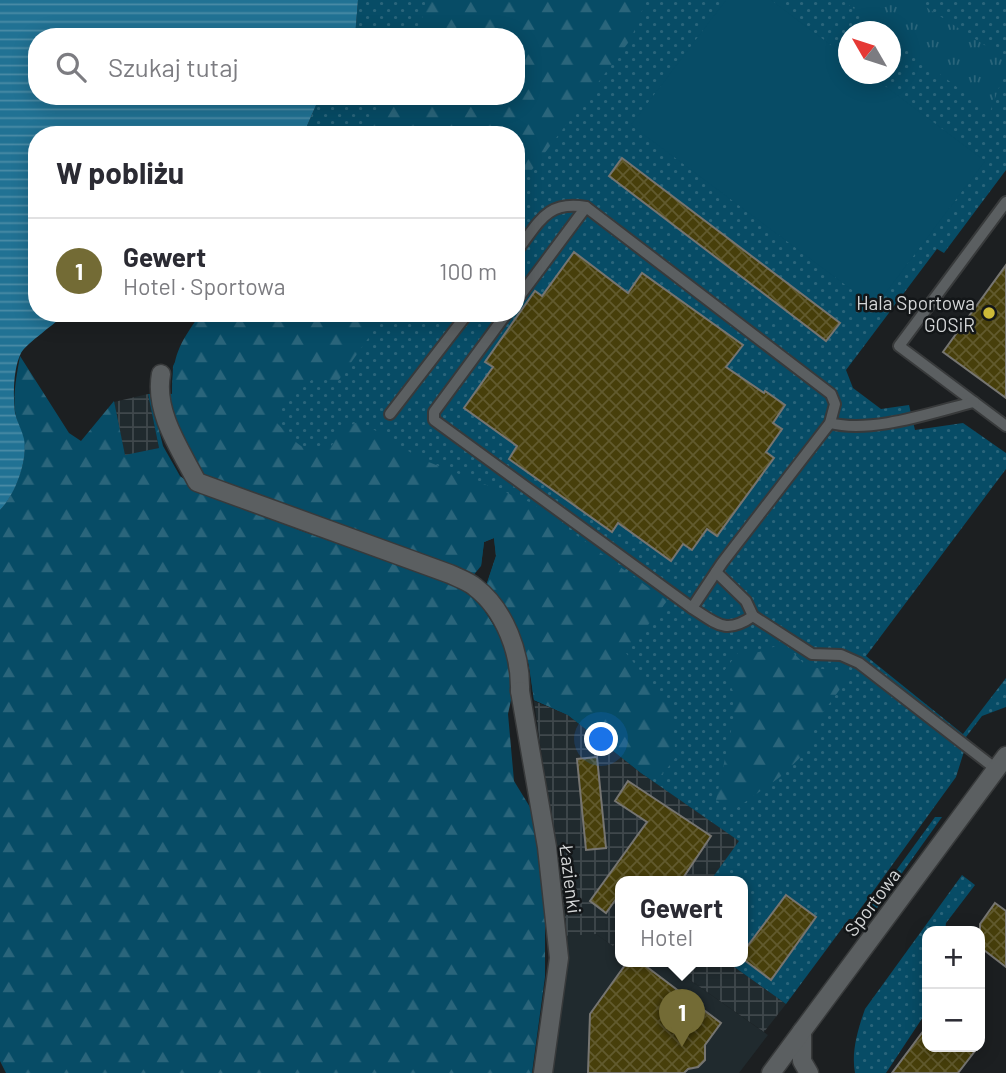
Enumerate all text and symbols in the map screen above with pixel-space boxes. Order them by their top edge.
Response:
north arrow [838,21,901,84]
search box [28,28,525,105]
icon: search [52,48,90,86]
text: Szukaj tutaj [108,51,239,82]
text: W pobliżu [56,154,184,190]
text: Gewert [123,241,206,272]
text: 1 [75,257,83,285]
text: 100 m [439,257,497,285]
text: Hotel · Sportowa [123,272,285,300]
place label: Hala Sportowa GOSiR [856,291,975,336]
marker: Hala Sportowa GOSiR [981,305,997,321]
your location [584,722,618,756]
street label: Łazienki [555,842,587,915]
street label: Sportowa [839,864,905,940]
popup [615,876,748,967]
text: Gewert [640,892,723,923]
text: Hotel [640,923,693,951]
map controls [922,926,985,1052]
button: + [922,926,985,989]
pin: 1 [659,989,705,1047]
button: − [922,989,985,1052]

